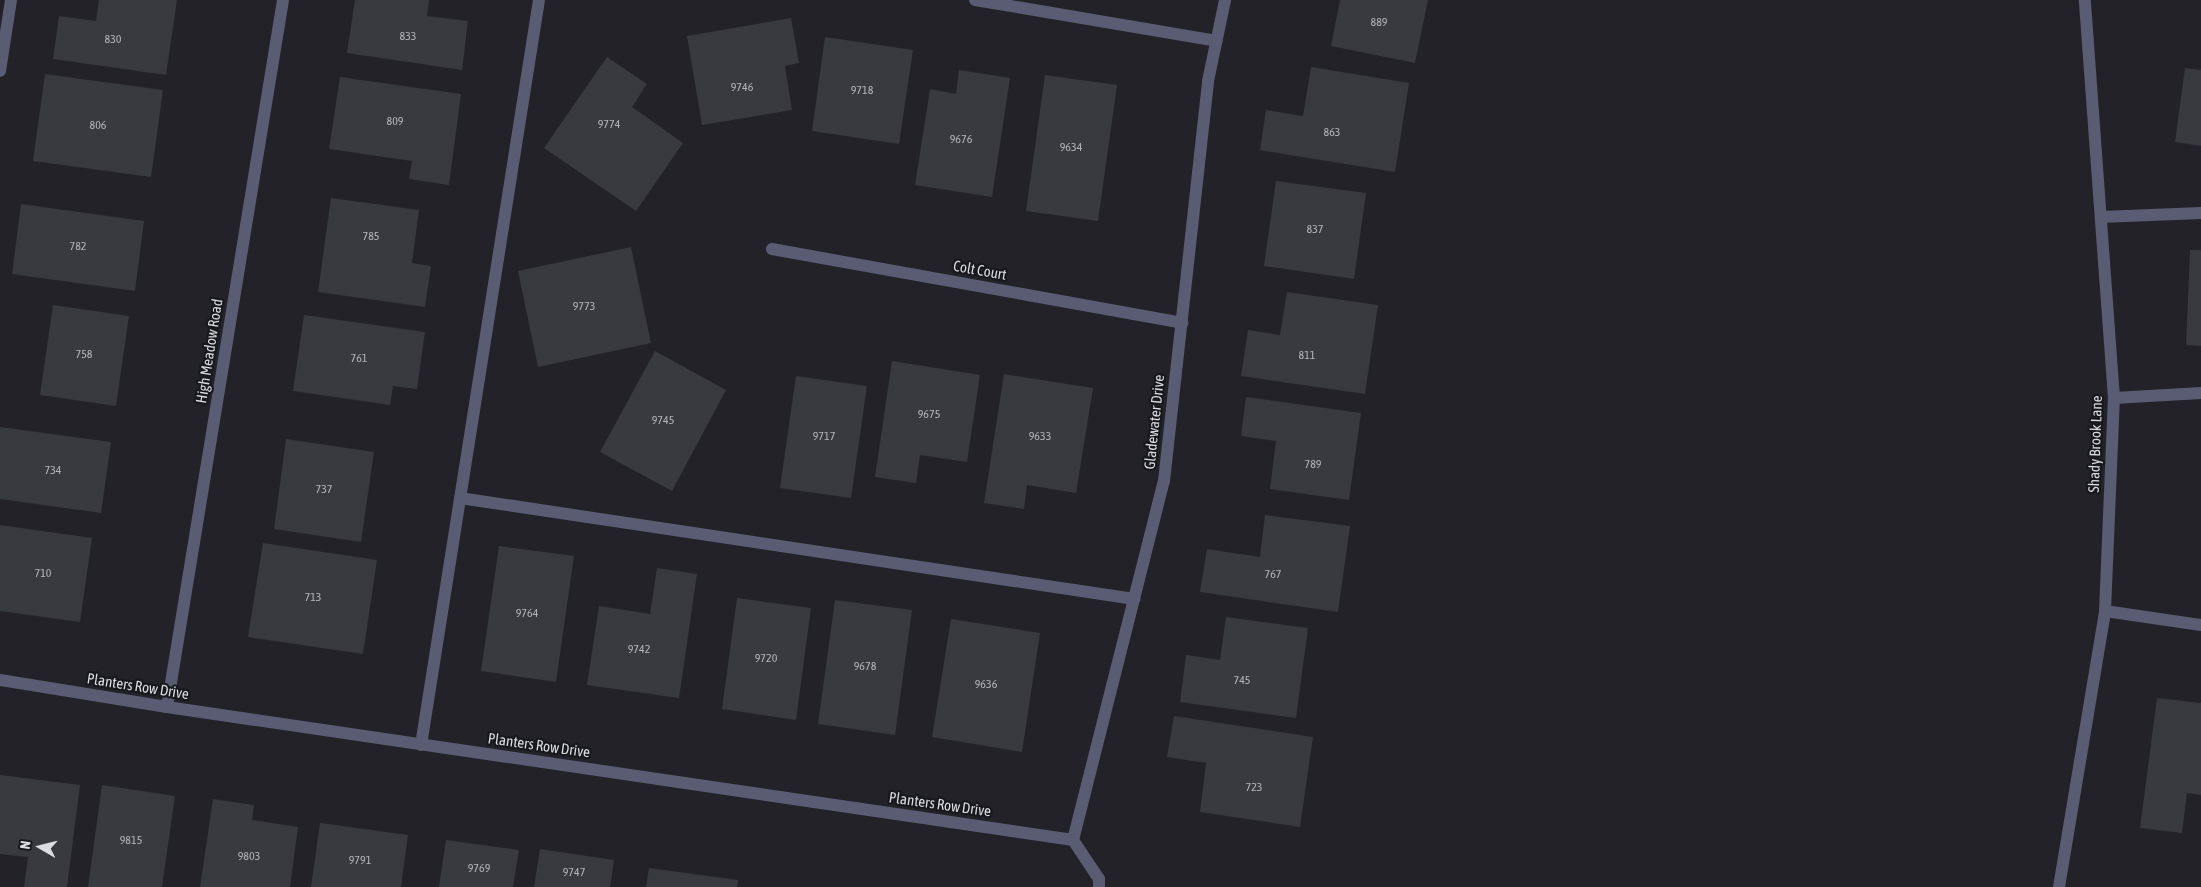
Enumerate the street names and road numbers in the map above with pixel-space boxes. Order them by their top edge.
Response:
street label: Colt Court [952,256,1008,284]
street label: High Meadow Road [192,298,226,404]
street label: Gladewater Drive [1140,374,1168,470]
street label: Shady Brook Lane [2084,395,2106,493]
street label: Planters Row Drive [86,669,190,703]
street label: Planters Row Drive [487,729,591,761]
street label: Planters Row Drive [888,788,992,820]

